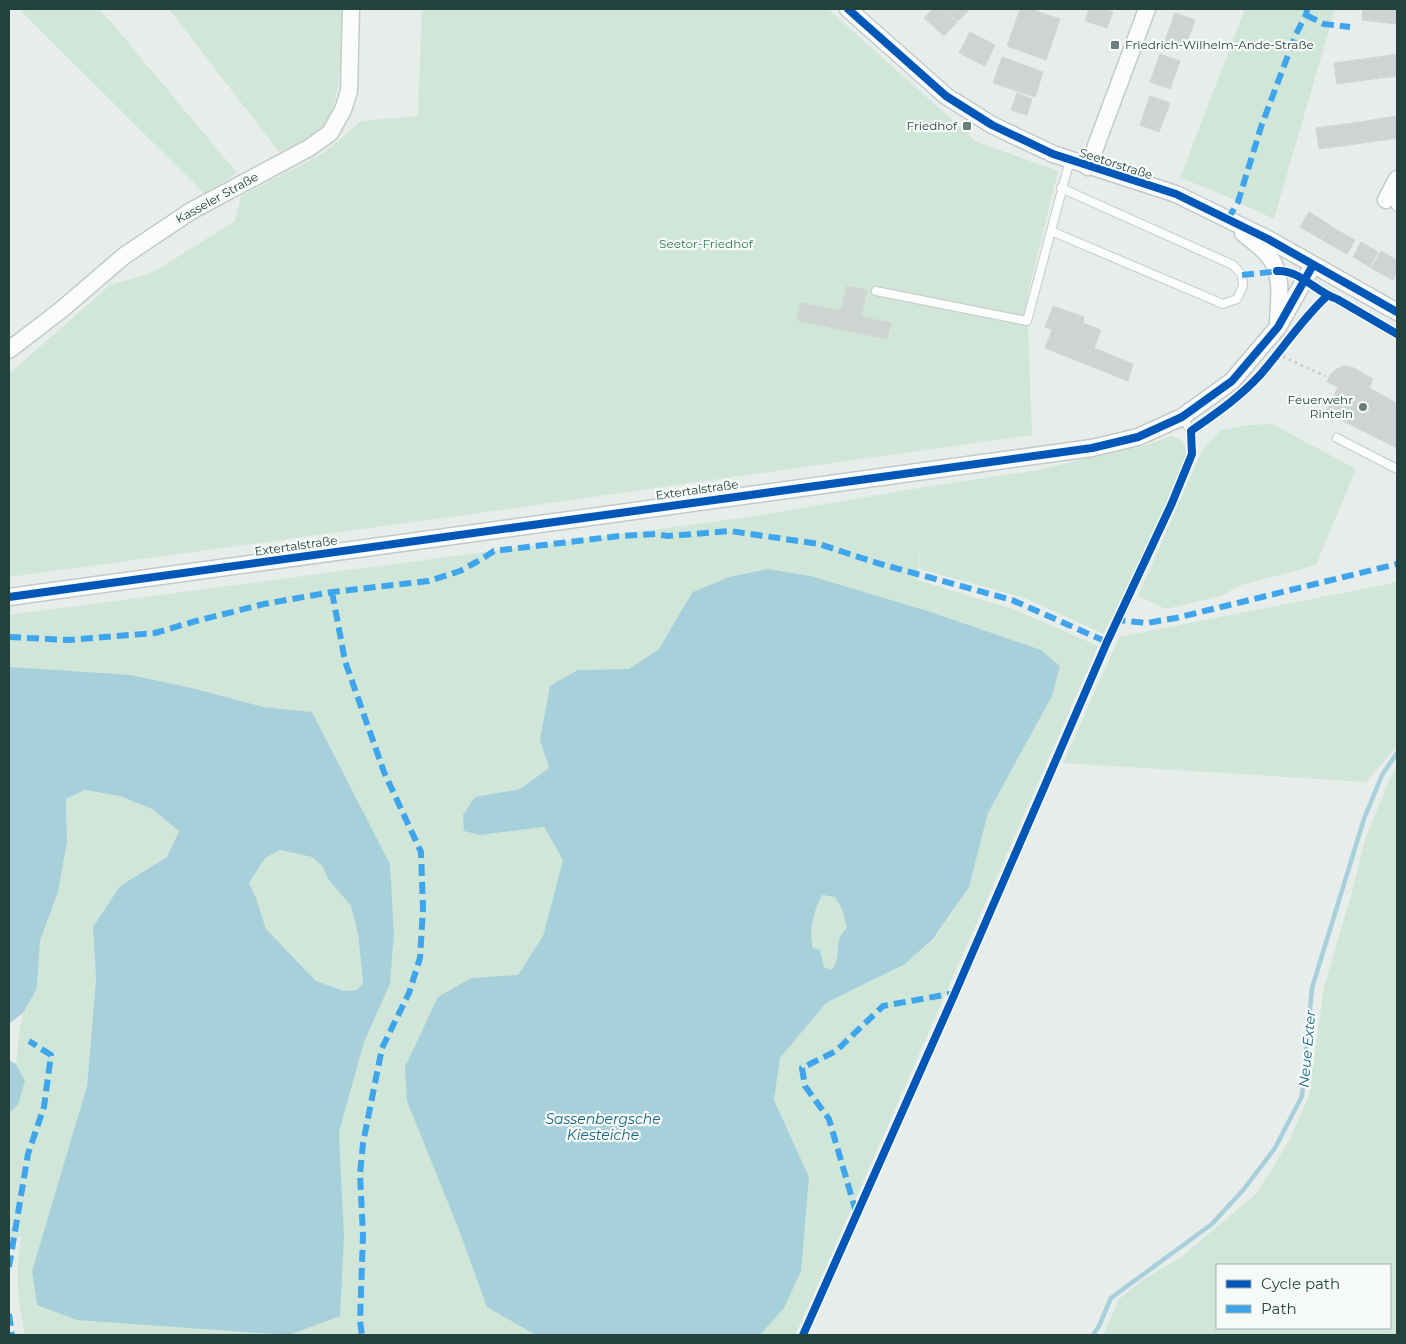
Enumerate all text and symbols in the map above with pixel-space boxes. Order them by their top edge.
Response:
place label: Friedrich-Wilhelm-Ande-Straße [1125,37,1314,52]
marker: Friedrich-Wilhelm-Ande-Straße [1109,39,1121,51]
place label: Friedhof [906,118,958,133]
marker: Friedhof [961,120,973,132]
street label: Seetorstraße [1078,145,1155,182]
street label: Kasseler Straße [173,169,261,226]
park label: Seetor-Friedhof [659,236,754,251]
place label: Feuerwehr Rinteln [1288,392,1353,421]
marker: Feuerwehr Rinteln [1357,401,1369,413]
street label: Extertalstraße [655,476,739,503]
street label: Extertalstraße [254,532,338,559]
water label: Neue Exter [1295,1009,1319,1088]
water label: Sassenbergsche Kiesteiche [545,1110,661,1144]
legend [1216,1264,1391,1329]
text: Cycle path [1261,1274,1340,1293]
text: Path [1261,1299,1297,1318]

